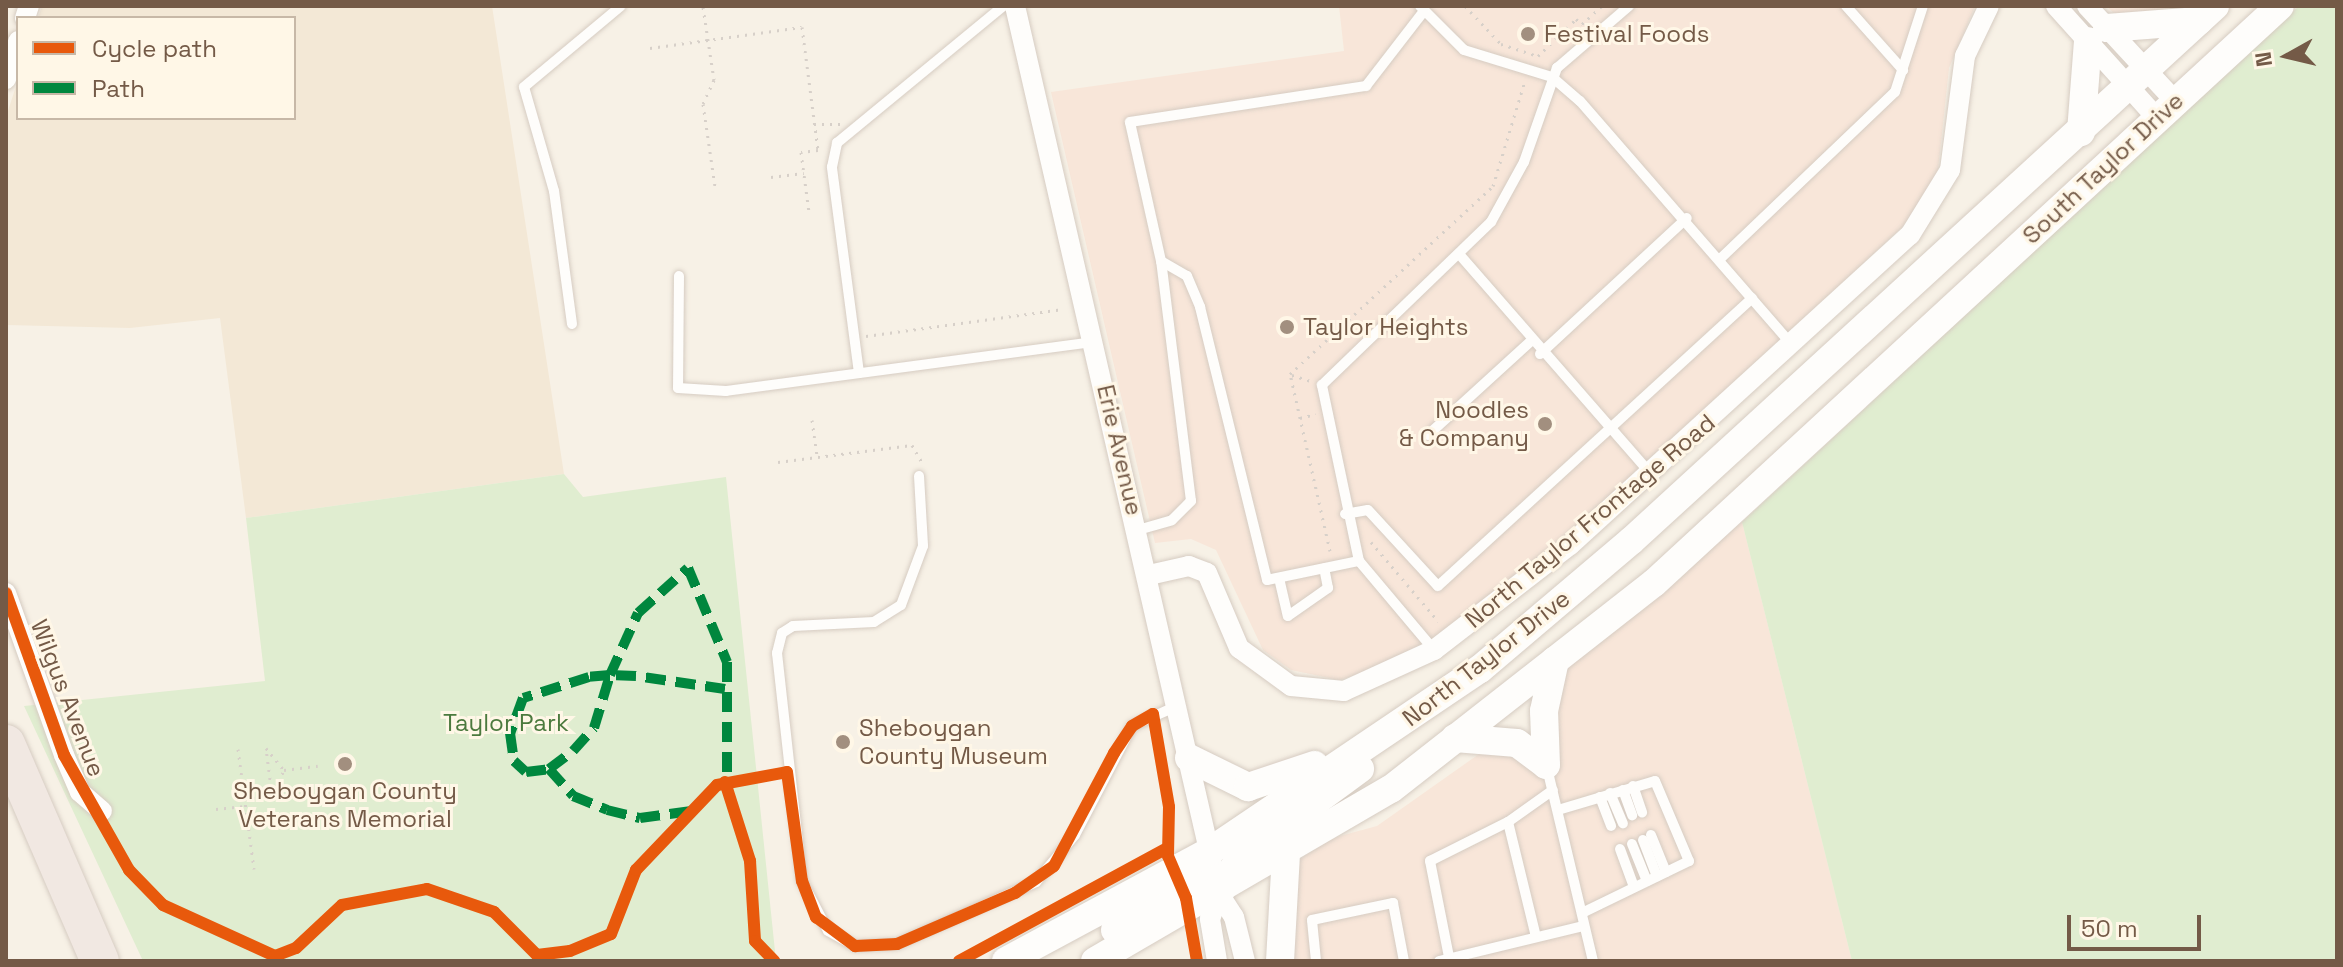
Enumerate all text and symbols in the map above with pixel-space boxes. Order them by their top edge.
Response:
legend [16,16,296,120]
north arrow [2247,16,2327,96]
place label: Festival Foods [1544,20,1709,48]
marker: Festival Foods [1519,25,1537,43]
text: Cycle path [92,33,217,64]
text: N [2248,50,2278,69]
text: Path [92,73,145,104]
street label: South Taylor Drive [2016,86,2190,250]
place label: Taylor Heights [1303,313,1468,341]
marker: Taylor Heights [1278,318,1296,336]
street label: Erie Avenue [1091,382,1149,518]
place label: Noodles & Company [1399,396,1529,452]
street label: North Taylor Frontage Road [1459,408,1721,634]
marker: Noodles & Company [1536,415,1554,433]
street label: North Taylor Drive [1396,583,1576,733]
street label: Wilgus Avenue [25,615,111,781]
park label: Taylor Park [443,709,569,737]
place label: Sheboygan County Museum [859,714,1048,770]
marker: Sheboygan County Museum [834,733,852,751]
marker: Sheboygan County Veterans Memorial [336,755,354,773]
place label: Sheboygan County Veterans Memorial [233,777,457,833]
scale bar [2071,899,2205,949]
text: 50 m [2081,913,2138,944]

